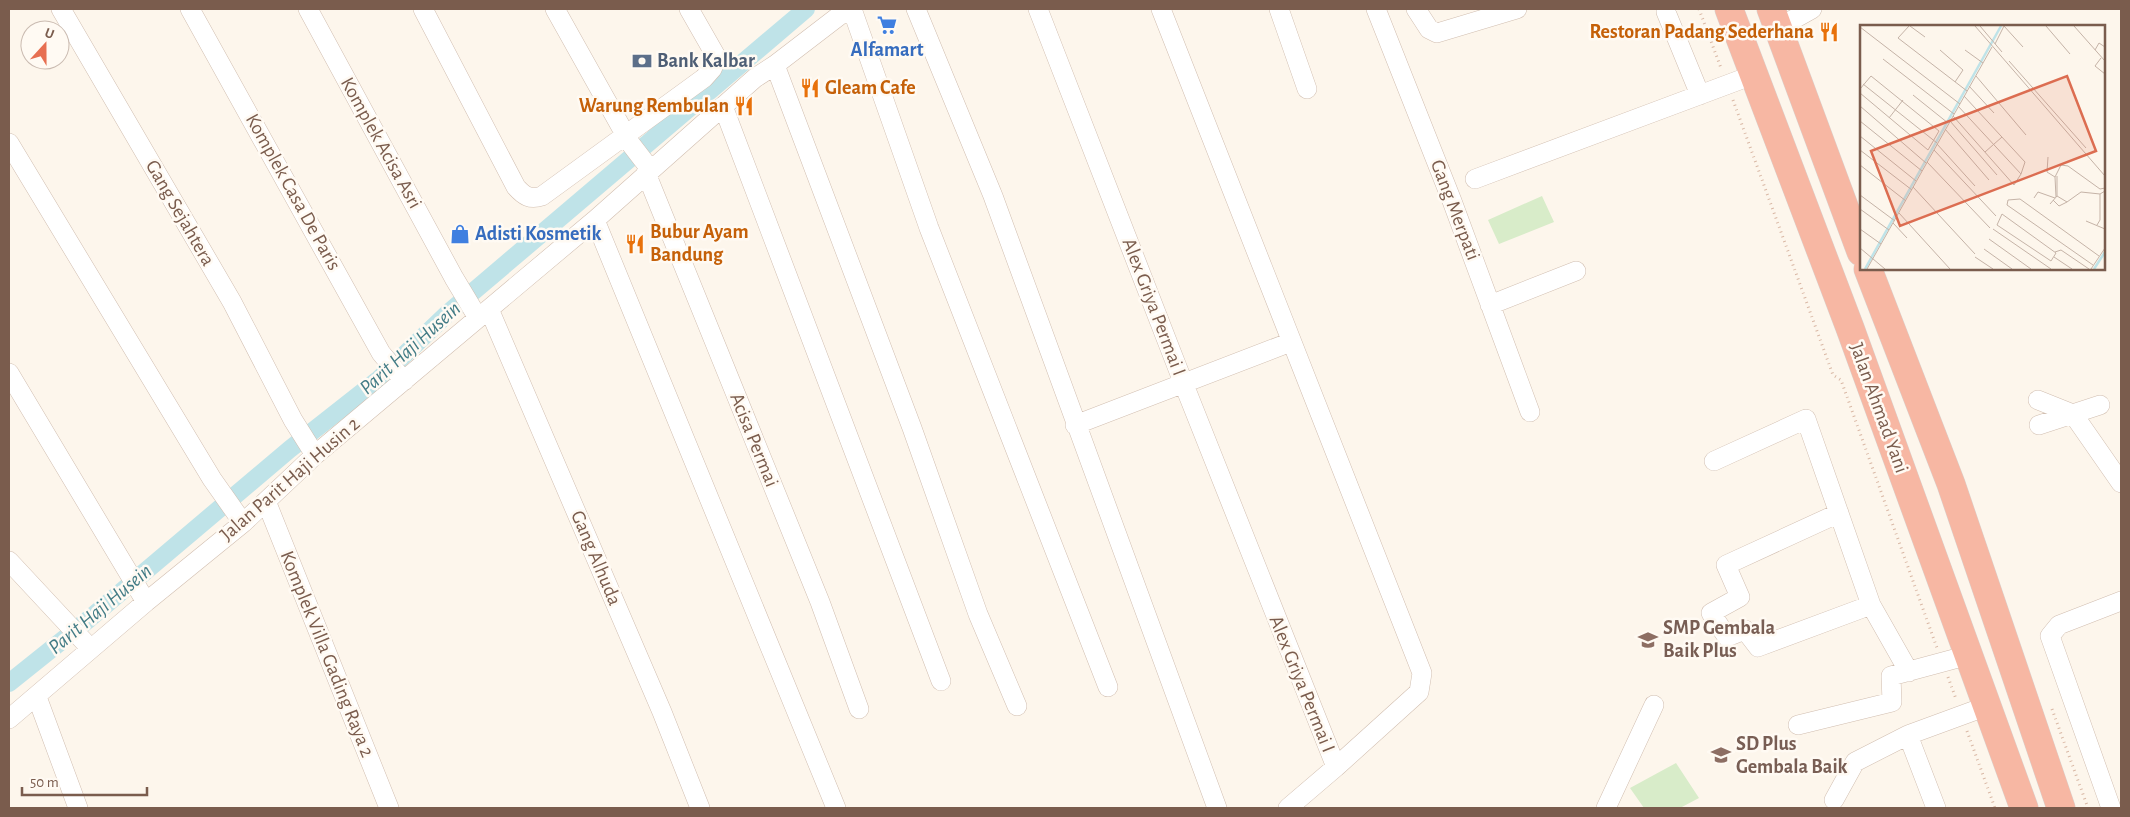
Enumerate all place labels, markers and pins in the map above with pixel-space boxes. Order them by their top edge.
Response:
supermarket icon: Alfamart [876,14,898,36]
restaurant icon: Restoran Padang Sederhana [1818,21,1840,43]
place label: Restoran Padang Sederhana [1589,22,1814,42]
place label: Alfamart [851,40,924,60]
bank icon: Bank Kalbar [631,50,653,72]
place label: Bank Kalbar [657,51,755,71]
restaurant icon: Gleam Cafe [799,77,821,99]
place label: Gleam Cafe [825,78,916,98]
restaurant icon: Warung Rembulan [733,95,755,117]
place label: Warung Rembulan [579,96,729,116]
place label: Bubur Ayam Bandung [650,222,749,265]
shop icon: Adisti Kosmetik [449,223,471,245]
place label: Adisti Kosmetik [475,224,601,244]
restaurant icon: Bubur Ayam Bandung [624,233,646,255]
place label: SMP Gembala Baik Plus [1663,618,1776,661]
school or university icon: SMP Gembala Baik Plus [1637,629,1659,651]
place label: SD Plus Gembala Baik [1736,734,1848,777]
school or university icon: SD Plus Gembala Baik [1710,744,1732,766]

